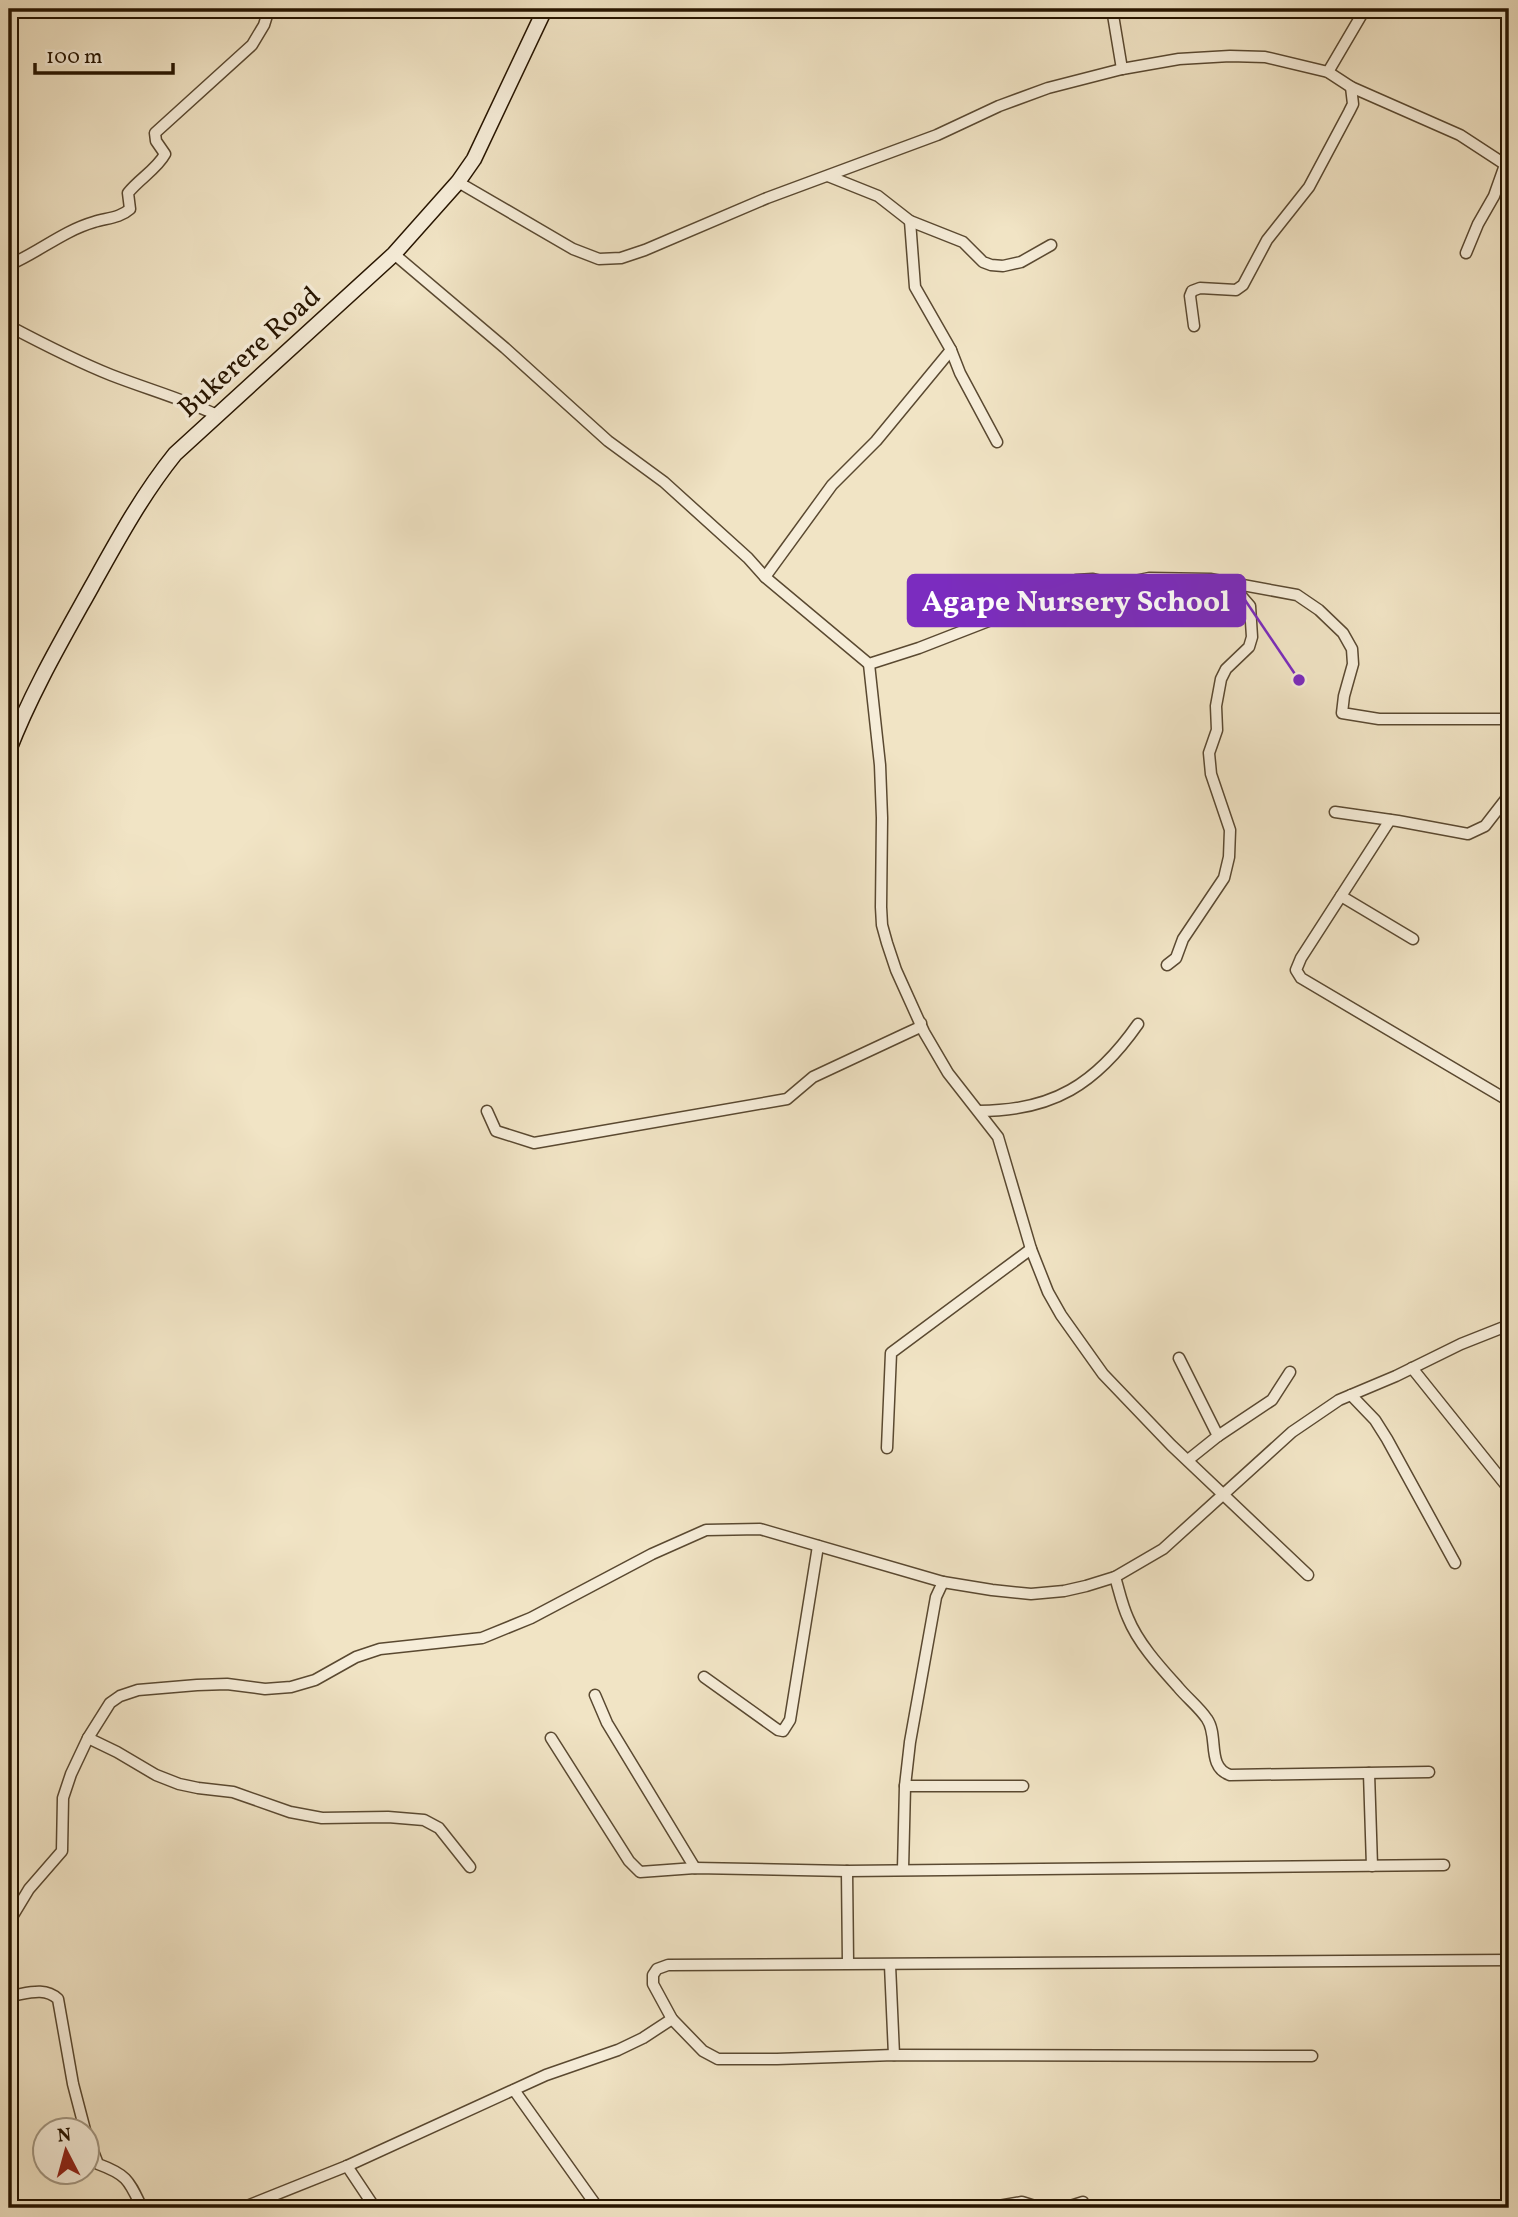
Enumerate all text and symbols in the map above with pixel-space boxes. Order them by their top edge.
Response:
scale bar [35,32,173,76]
text: 100 m [46,43,103,72]
street label: Bukerere Road [170,278,330,428]
callout: Agape Nursery School [908,575,1245,626]
text: Agape Nursery School [922,582,1230,624]
north arrow [32,2116,102,2186]
text: N [56,2122,73,2150]

